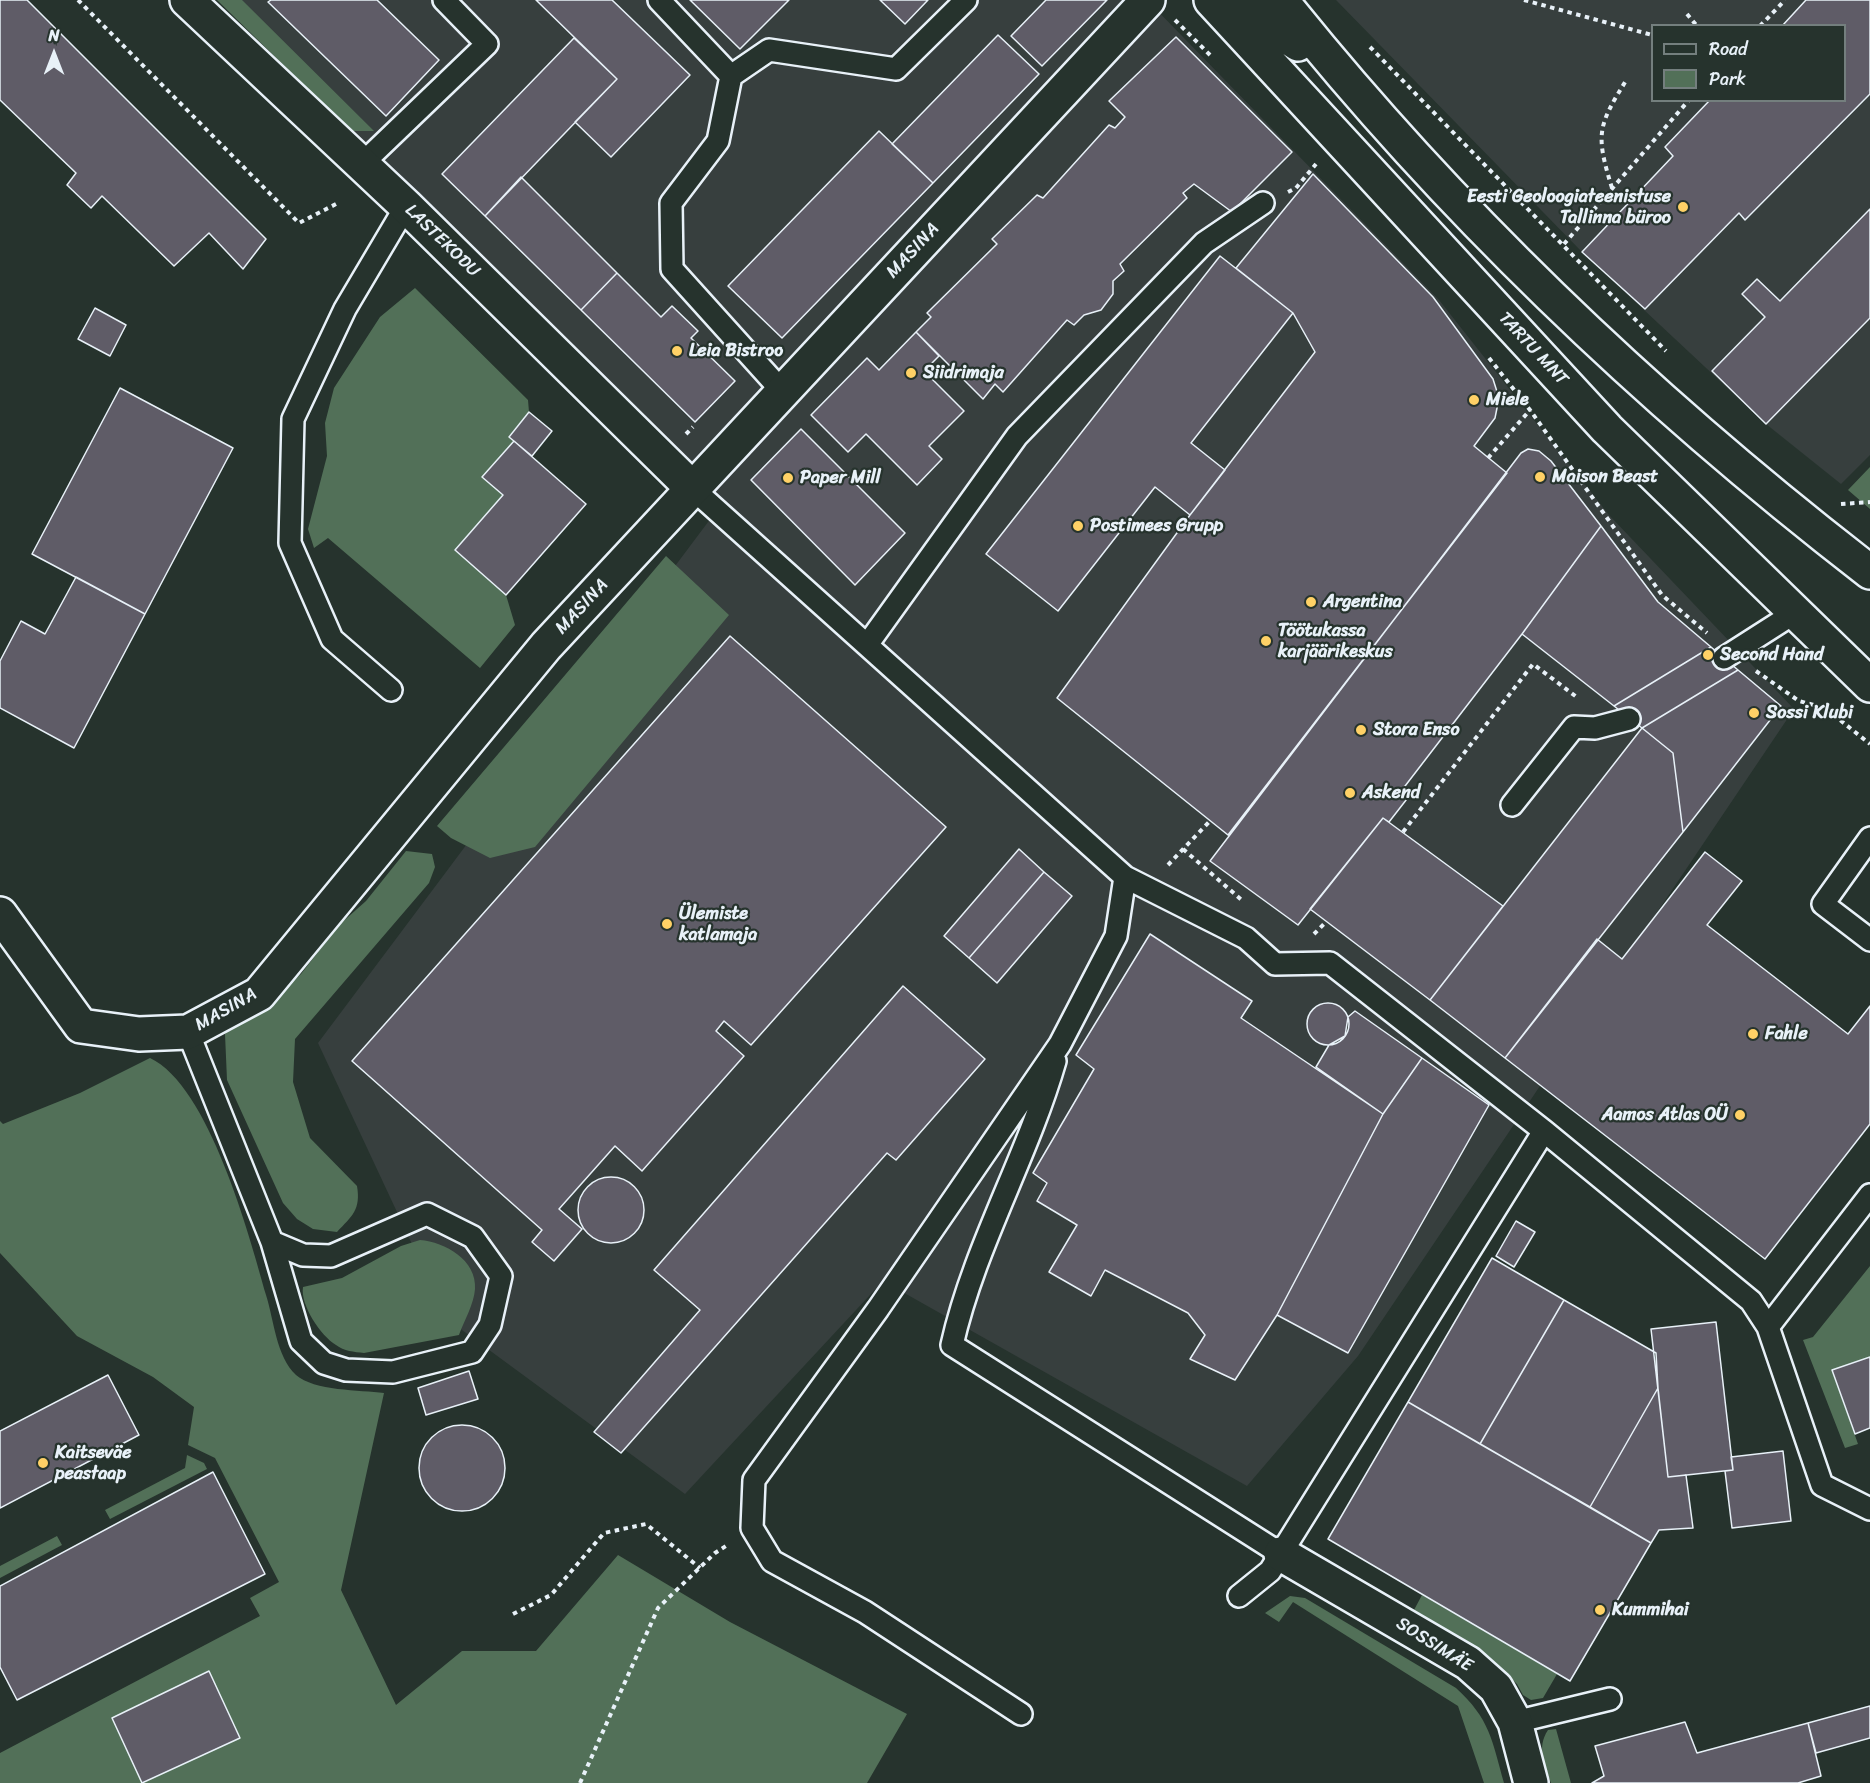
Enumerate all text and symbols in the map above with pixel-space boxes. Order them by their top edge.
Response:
text: N [48,21,60,50]
north arrow [24,24,84,84]
legend [1651,24,1846,102]
text: Road [1709,33,1748,65]
text: Park [1709,63,1746,95]
place label: Eesti Geoloogiateenistuse Tallinna büroo [1467,186,1671,228]
street label: LASTEKODU [400,200,484,282]
marker: Eesti Geoloogiateenistuse Tallinna büroo [1676,200,1690,214]
street label: MASINA [882,219,944,283]
street label: TARTU MNT [1494,308,1572,390]
place label: Leia Bistroo [689,340,783,362]
marker: Leia Bistroo [670,344,684,358]
place label: Siidrimaja [923,362,1004,384]
marker: Siidrimaja [904,366,918,380]
place label: Miele [1486,389,1529,411]
marker: Miele [1467,393,1481,407]
place label: Maison Beast [1552,466,1658,488]
place label: Paper Mill [800,467,881,489]
marker: Maison Beast [1533,470,1547,484]
marker: Paper Mill [781,471,795,485]
place label: Postimees Grupp [1090,515,1223,537]
marker: Postimees Grupp [1071,519,1085,533]
street label: MASINA [551,575,613,639]
place label: Argentina [1323,591,1402,613]
marker: Argentina [1304,595,1318,609]
place label: Töötukassa karjäärikeskus [1278,620,1393,662]
marker: Töötukassa karjäärikeskus [1259,634,1273,648]
place label: Second Hand [1720,644,1824,666]
marker: Second Hand [1701,648,1715,662]
place label: Sossi Klubi [1766,702,1853,724]
marker: Sossi Klubi [1747,706,1761,720]
place label: Stora Enso [1373,719,1460,741]
marker: Stora Enso [1354,723,1368,737]
place label: Askend [1362,782,1420,804]
marker: Askend [1343,786,1357,800]
place label: Ülemiste katlamaja [679,903,757,946]
marker: Ülemiste katlamaja [660,917,674,931]
street label: MASINA [191,984,261,1036]
place label: Fahle [1765,1023,1808,1045]
marker: Fahle [1746,1027,1760,1041]
place label: Aamos Atlas OÜ [1602,1104,1728,1126]
marker: Aamos Atlas OÜ [1733,1108,1747,1122]
place label: Kaitseväe peastaap [55,1442,131,1484]
marker: Kaitseväe peastaap [36,1456,50,1470]
place label: Kummihai [1612,1599,1689,1621]
marker: Kummihai [1593,1603,1607,1617]
street label: SOSSIMÄE [1392,1613,1476,1677]

